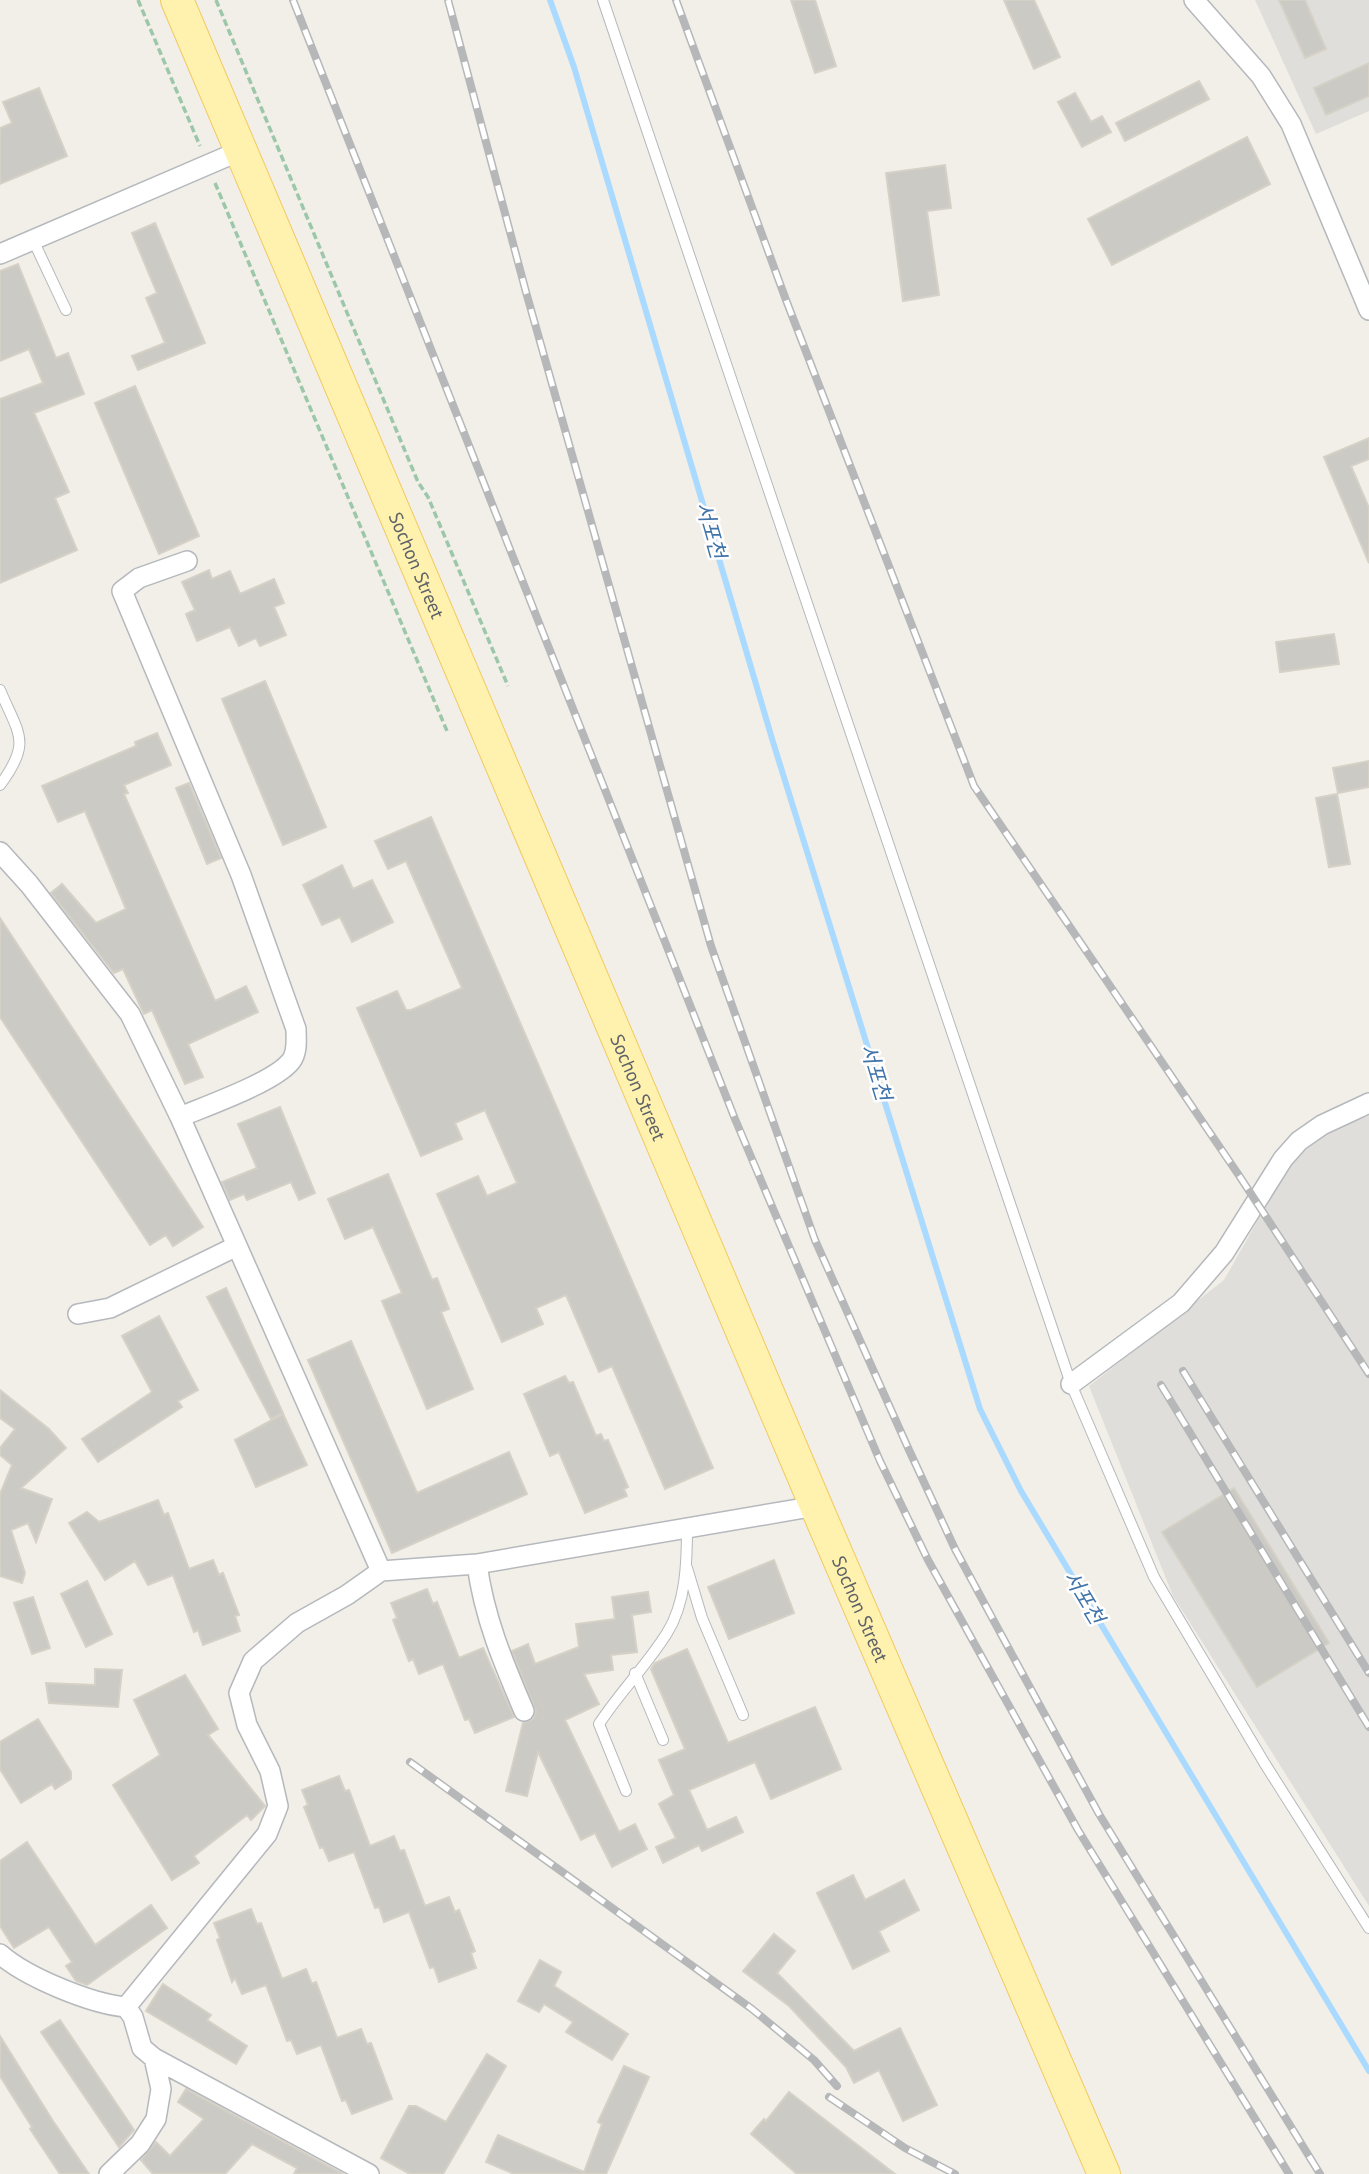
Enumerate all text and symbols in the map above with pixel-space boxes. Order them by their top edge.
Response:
water label: 서포천 [690,498,733,564]
street label: Sochon Street [384,508,450,623]
street label: Sochon Street [605,1030,672,1145]
water label: 서포천 [855,1040,898,1106]
street label: Sochon Street [827,1552,894,1666]
water label: 서포천 [1058,1565,1112,1631]

